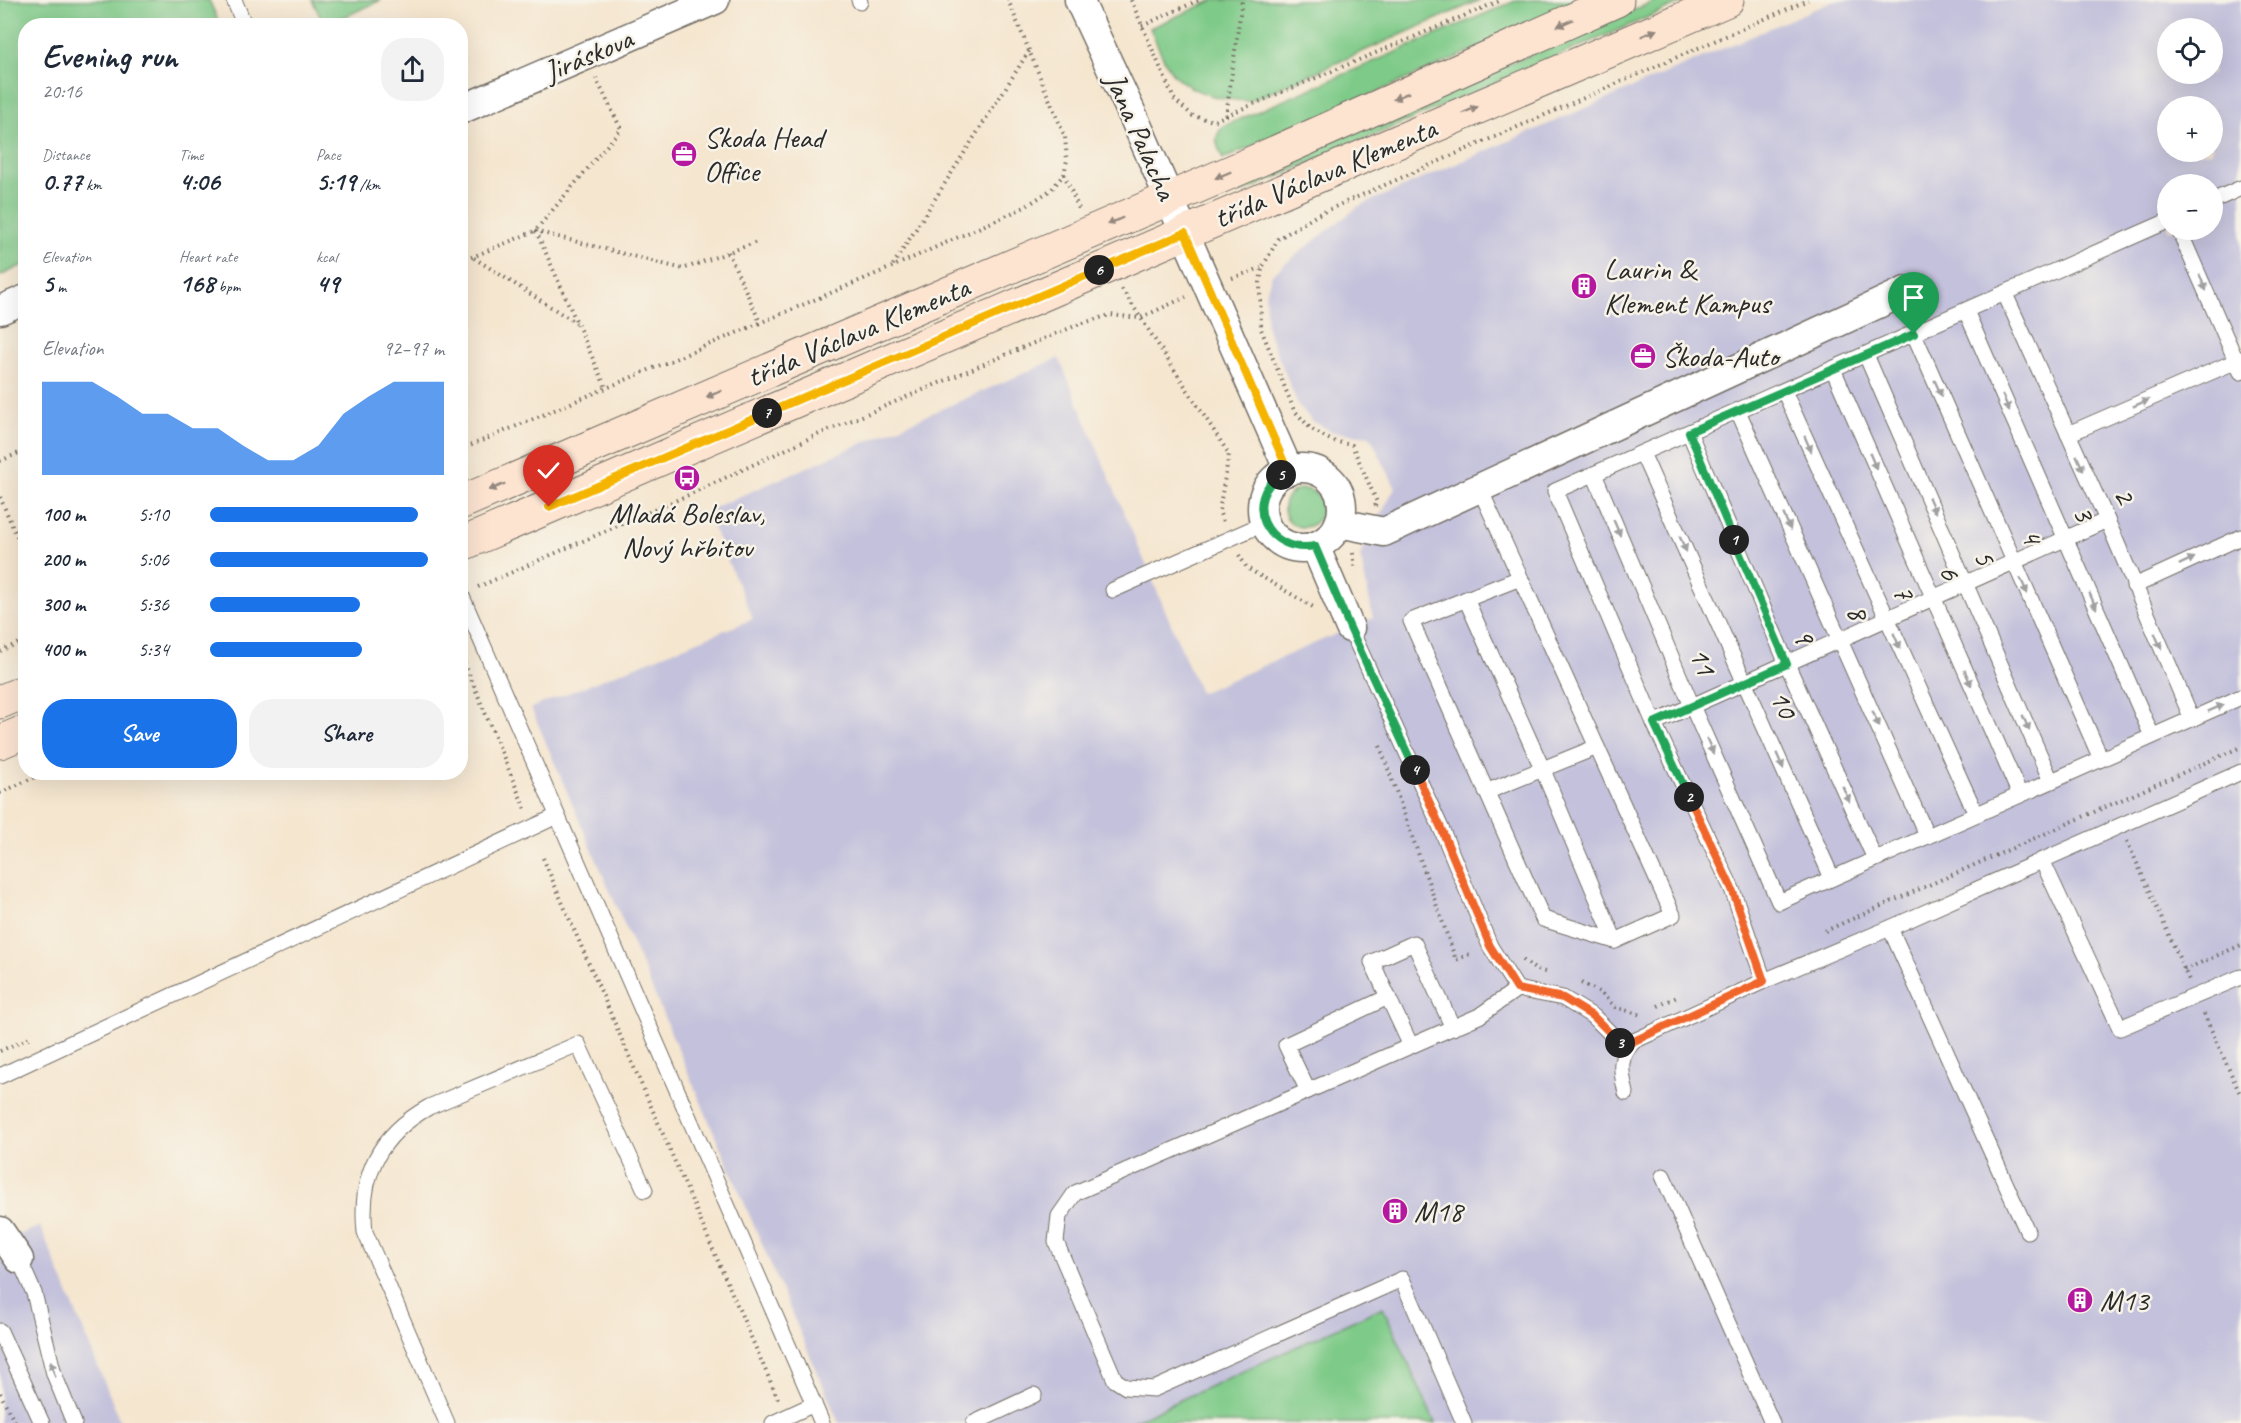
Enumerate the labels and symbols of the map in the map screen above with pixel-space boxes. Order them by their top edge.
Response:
one-way arrow [1555,18,1573,28]
street label: Jiráskova [536,19,640,91]
one-way arrow [1641,28,1659,38]
street label: Jana Palacha [1095,65,1187,207]
one-way arrow [1393,91,1410,100]
one-way arrow [1462,106,1479,115]
street label: třída Václava Klementa [1208,108,1444,237]
place label: Skoda Head Office [704,118,828,190]
office icon: Skoda Head Office [669,139,699,169]
one-way arrow [1214,171,1232,180]
one-way arrow [1106,216,1124,226]
place label: Laurin & Klement Kampus [1604,250,1773,322]
pin: 6 [1084,255,1114,285]
street label: třída Václava Klementa [741,267,977,396]
building icon: Laurin & Klement Kampus [1569,271,1599,301]
pin [1888,272,1939,334]
one-way arrow [2198,275,2208,293]
place label: Škoda-Auto [1662,337,1782,375]
office icon: Škoda-Auto [1628,341,1658,371]
one-way arrow [1933,379,1942,396]
one-way arrow [705,389,723,399]
one-way arrow [2002,395,2011,412]
pin: 7 [752,398,782,428]
one-way arrow [2132,398,2149,407]
one-way arrow [1803,436,1812,453]
pin [523,445,574,507]
one-way arrow [1868,453,1878,471]
one-way arrow [2076,454,2085,471]
pin: 5 [1266,460,1296,490]
bus stop icon: Mladá Boleslav, Nový hřbitov [672,463,702,493]
street label: 2 [2105,481,2146,511]
one-way arrow [488,483,505,492]
place label: Mladá Boleslav, Nový hřbitov [609,494,765,566]
one-way arrow [1928,496,1938,514]
street label: 3 [2064,499,2105,529]
one-way arrow [1783,513,1793,531]
one-way arrow [1612,519,1621,536]
street label: 4 [2012,522,2053,552]
pin: 1 [1719,525,1749,555]
one-way arrow [1678,536,1688,554]
street label: 5 [1965,543,2006,572]
one-way arrow [2179,557,2196,566]
street label: 6 [1930,558,1971,587]
one-way arrow [2020,577,2029,594]
street label: 7 [1884,578,1925,607]
one-way arrow [2088,593,2098,611]
street label: 8 [1838,598,1879,628]
street label: 9 [1784,622,1825,652]
one-way arrow [1892,632,1902,650]
one-way arrow [2153,633,2163,651]
street label: 11 [1680,641,1726,682]
one-way arrow [1963,670,1973,688]
street label: 10 [1761,684,1808,726]
one-way arrow [2208,703,2226,713]
one-way arrow [1871,711,1880,728]
one-way arrow [2021,714,2031,732]
one-way arrow [1705,737,1715,755]
one-way arrow [1775,752,1785,770]
pin: 4 [1400,755,1430,785]
pin: 2 [1674,782,1704,812]
one-way arrow [1841,786,1850,803]
pin: 3 [1605,1028,1635,1058]
place label: M18 [1414,1192,1465,1230]
building icon: M18 [1380,1196,1410,1226]
place label: M13 [2100,1281,2151,1319]
building icon: M13 [2065,1285,2095,1315]
one-way arrow [48,1360,57,1378]

